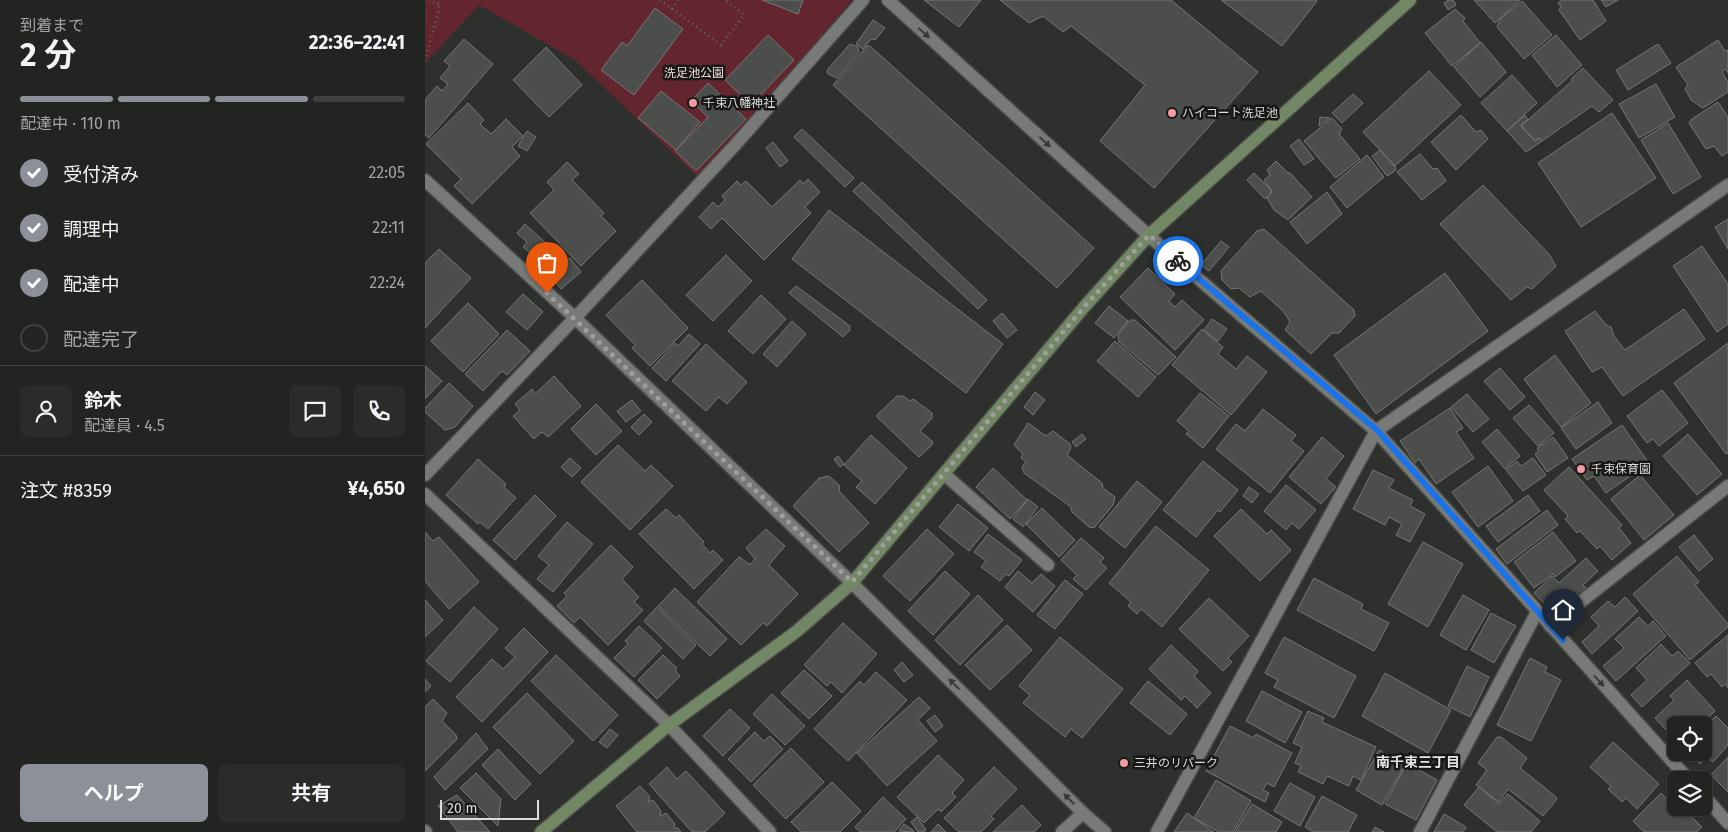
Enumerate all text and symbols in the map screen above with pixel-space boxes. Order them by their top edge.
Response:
text: 到着まで [20,16,84,35]
one-way arrow [918,27,930,39]
text: 22:36–22:41 [309,31,405,54]
text: 2 分 [20,36,76,74]
park label: 洗足池公園 [664,66,724,80]
place label: 千束八幡神社 [703,96,775,110]
marker: 千束八幡神社 [687,97,699,109]
place label: ハイコート洗足池 [1182,106,1278,120]
marker: ハイコート洗足池 [1166,107,1178,119]
text: 配達中 · 110 m [20,114,121,133]
one-way arrow [1038,136,1051,147]
icon: check [20,159,48,187]
text: 受付済み [63,163,139,186]
text: 22:05 [368,163,405,182]
icon: check [20,214,48,242]
text: 調理中 [63,218,120,241]
text: 22:11 [372,218,405,237]
courier [1153,236,1203,286]
pin [526,242,568,293]
icon: bike [1164,247,1192,275]
icon: bag [533,249,561,277]
icon: check [20,269,48,297]
text: 配達中 [63,273,120,296]
text: 22:24 [369,273,405,292]
text: 配達完了 [63,328,139,351]
button: person [20,385,72,437]
button: chat [289,385,341,437]
button: phone [353,385,405,437]
text: 鈴木 [84,389,122,412]
text: 配達員 · 4.5 [84,416,165,435]
place label: 千束保育園 [1591,462,1651,476]
marker: 千束保育園 [1575,463,1587,475]
text: ¥4,650 [348,477,405,500]
text: 注文 #8359 [20,479,112,502]
pin [1542,589,1584,640]
icon: home [1549,596,1577,624]
one-way arrow [1594,674,1605,687]
one-way arrow [948,678,960,690]
map controls [1667,716,1712,816]
button: locate [1667,716,1712,761]
district label: 南千束三丁目 [1376,754,1460,771]
place label: 三井のリパーク [1134,756,1218,770]
marker: 三井のリパーク [1118,757,1130,769]
button: ヘルプ [20,764,208,822]
button: 共有 [218,764,405,822]
button: layers [1667,771,1712,816]
one-way arrow [1063,793,1075,805]
scale bar [440,797,539,820]
text: 20 m [447,800,477,817]

